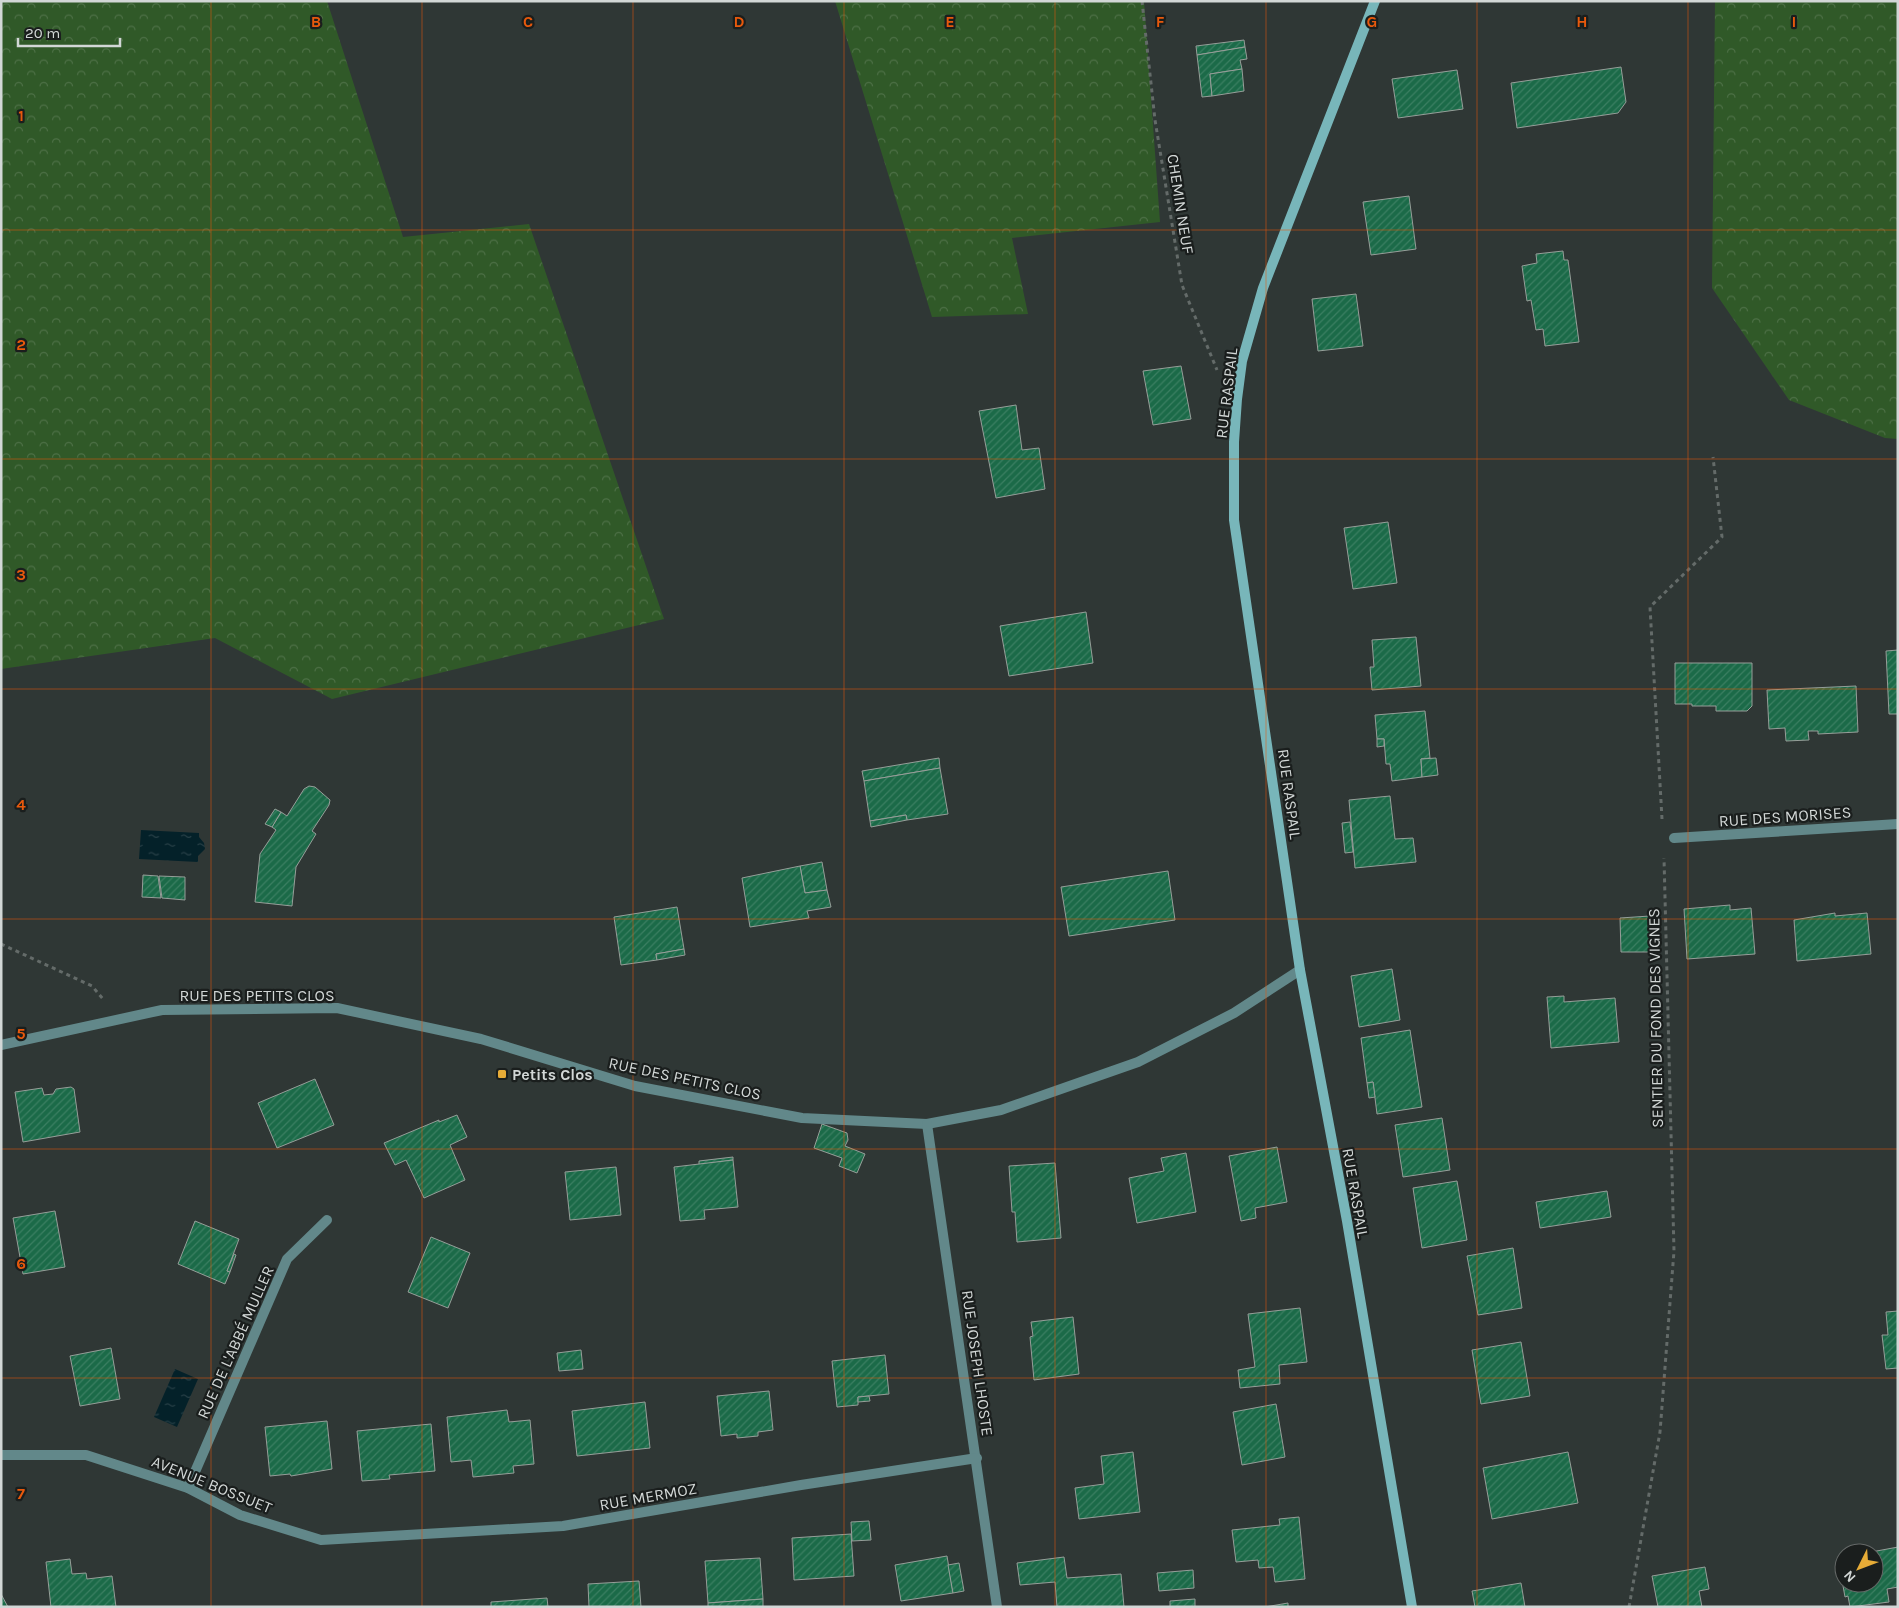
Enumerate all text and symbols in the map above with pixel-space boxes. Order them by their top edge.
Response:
text: B [311,12,321,31]
text: C [523,12,533,31]
text: D [734,12,745,31]
text: E [945,12,955,31]
text: F [1156,12,1165,31]
text: G [1367,12,1377,31]
text: H [1576,12,1588,31]
text: I [1792,12,1796,31]
scale bar [18,15,120,47]
text: 20 m [25,24,60,42]
text: 1 [18,106,24,125]
street label: CHEMIN NEUF [1163,153,1198,255]
text: 2 [16,335,26,354]
street label: RUE RASPAIL [1212,346,1242,439]
text: 3 [16,565,26,584]
street label: RUE RASPAIL [1274,748,1305,841]
text: 4 [16,795,26,814]
street label: RUE DES MORISES [1718,802,1852,831]
street label: SENTIER DU FOND DES VIGNES [1644,908,1667,1128]
street label: RUE DES PETITS CLOS [179,986,335,1005]
text: 5 [16,1024,26,1043]
street label: RUE DES PETITS CLOS [607,1053,763,1104]
place label: Petits Clos [512,1065,593,1084]
marker: Petits Clos [496,1068,508,1080]
street label: RUE RASPAIL [1338,1147,1373,1240]
text: 6 [16,1254,26,1273]
street label: RUE DE L'ABBÉ MULLER [193,1263,278,1422]
street label: RUE JOSEPH LHOSTE [958,1289,997,1437]
street label: AVENUE BOSSUET [149,1452,275,1517]
street label: RUE MERMOZ [598,1479,698,1514]
text: 7 [17,1484,25,1503]
north arrow [1834,1543,1884,1593]
text: N [1840,1567,1859,1586]

